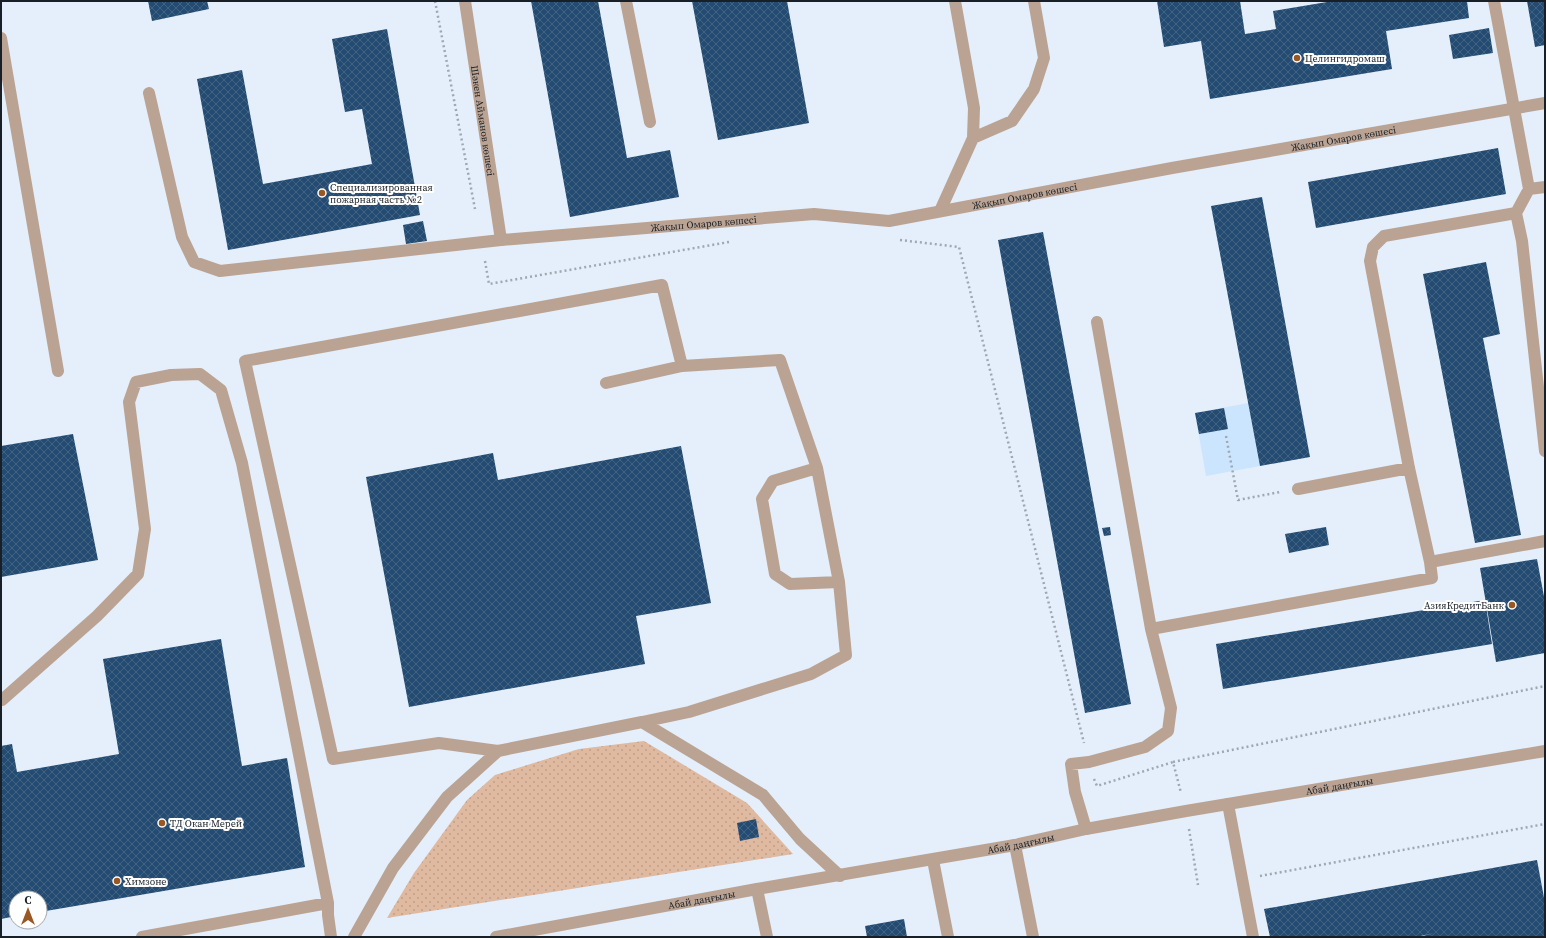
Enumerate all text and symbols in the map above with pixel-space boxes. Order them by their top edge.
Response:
place label: Целингидромаш [1305,52,1385,65]
marker: Целингидромаш [1292,53,1302,63]
street label: Шәкен Айманов көшесі [468,64,498,177]
street label: Жақып Омаров көшесі [1290,123,1397,154]
street label: Жақып Омаров көшесі [971,179,1078,212]
place label: Специализированная пожарная часть №2 [330,181,433,206]
marker: Специализированная пожарная часть №2 [317,188,327,198]
street label: Жақып Омаров көшесі [650,212,757,234]
place label: АзияКредитБанк [1424,599,1504,612]
marker: АзияКредитБанк [1507,600,1517,610]
street label: Абай даңғылы [1305,773,1374,797]
place label: ТД Окан Мерей [170,817,243,830]
marker: ТД Окан Мерей [157,818,167,828]
street label: Абай даңғылы [986,830,1056,856]
place label: Химзоне [125,875,166,888]
marker: Химзоне [112,876,122,886]
street label: Абай даңғылы [667,887,737,912]
north arrow [8,890,48,930]
text: С [25,893,32,908]

